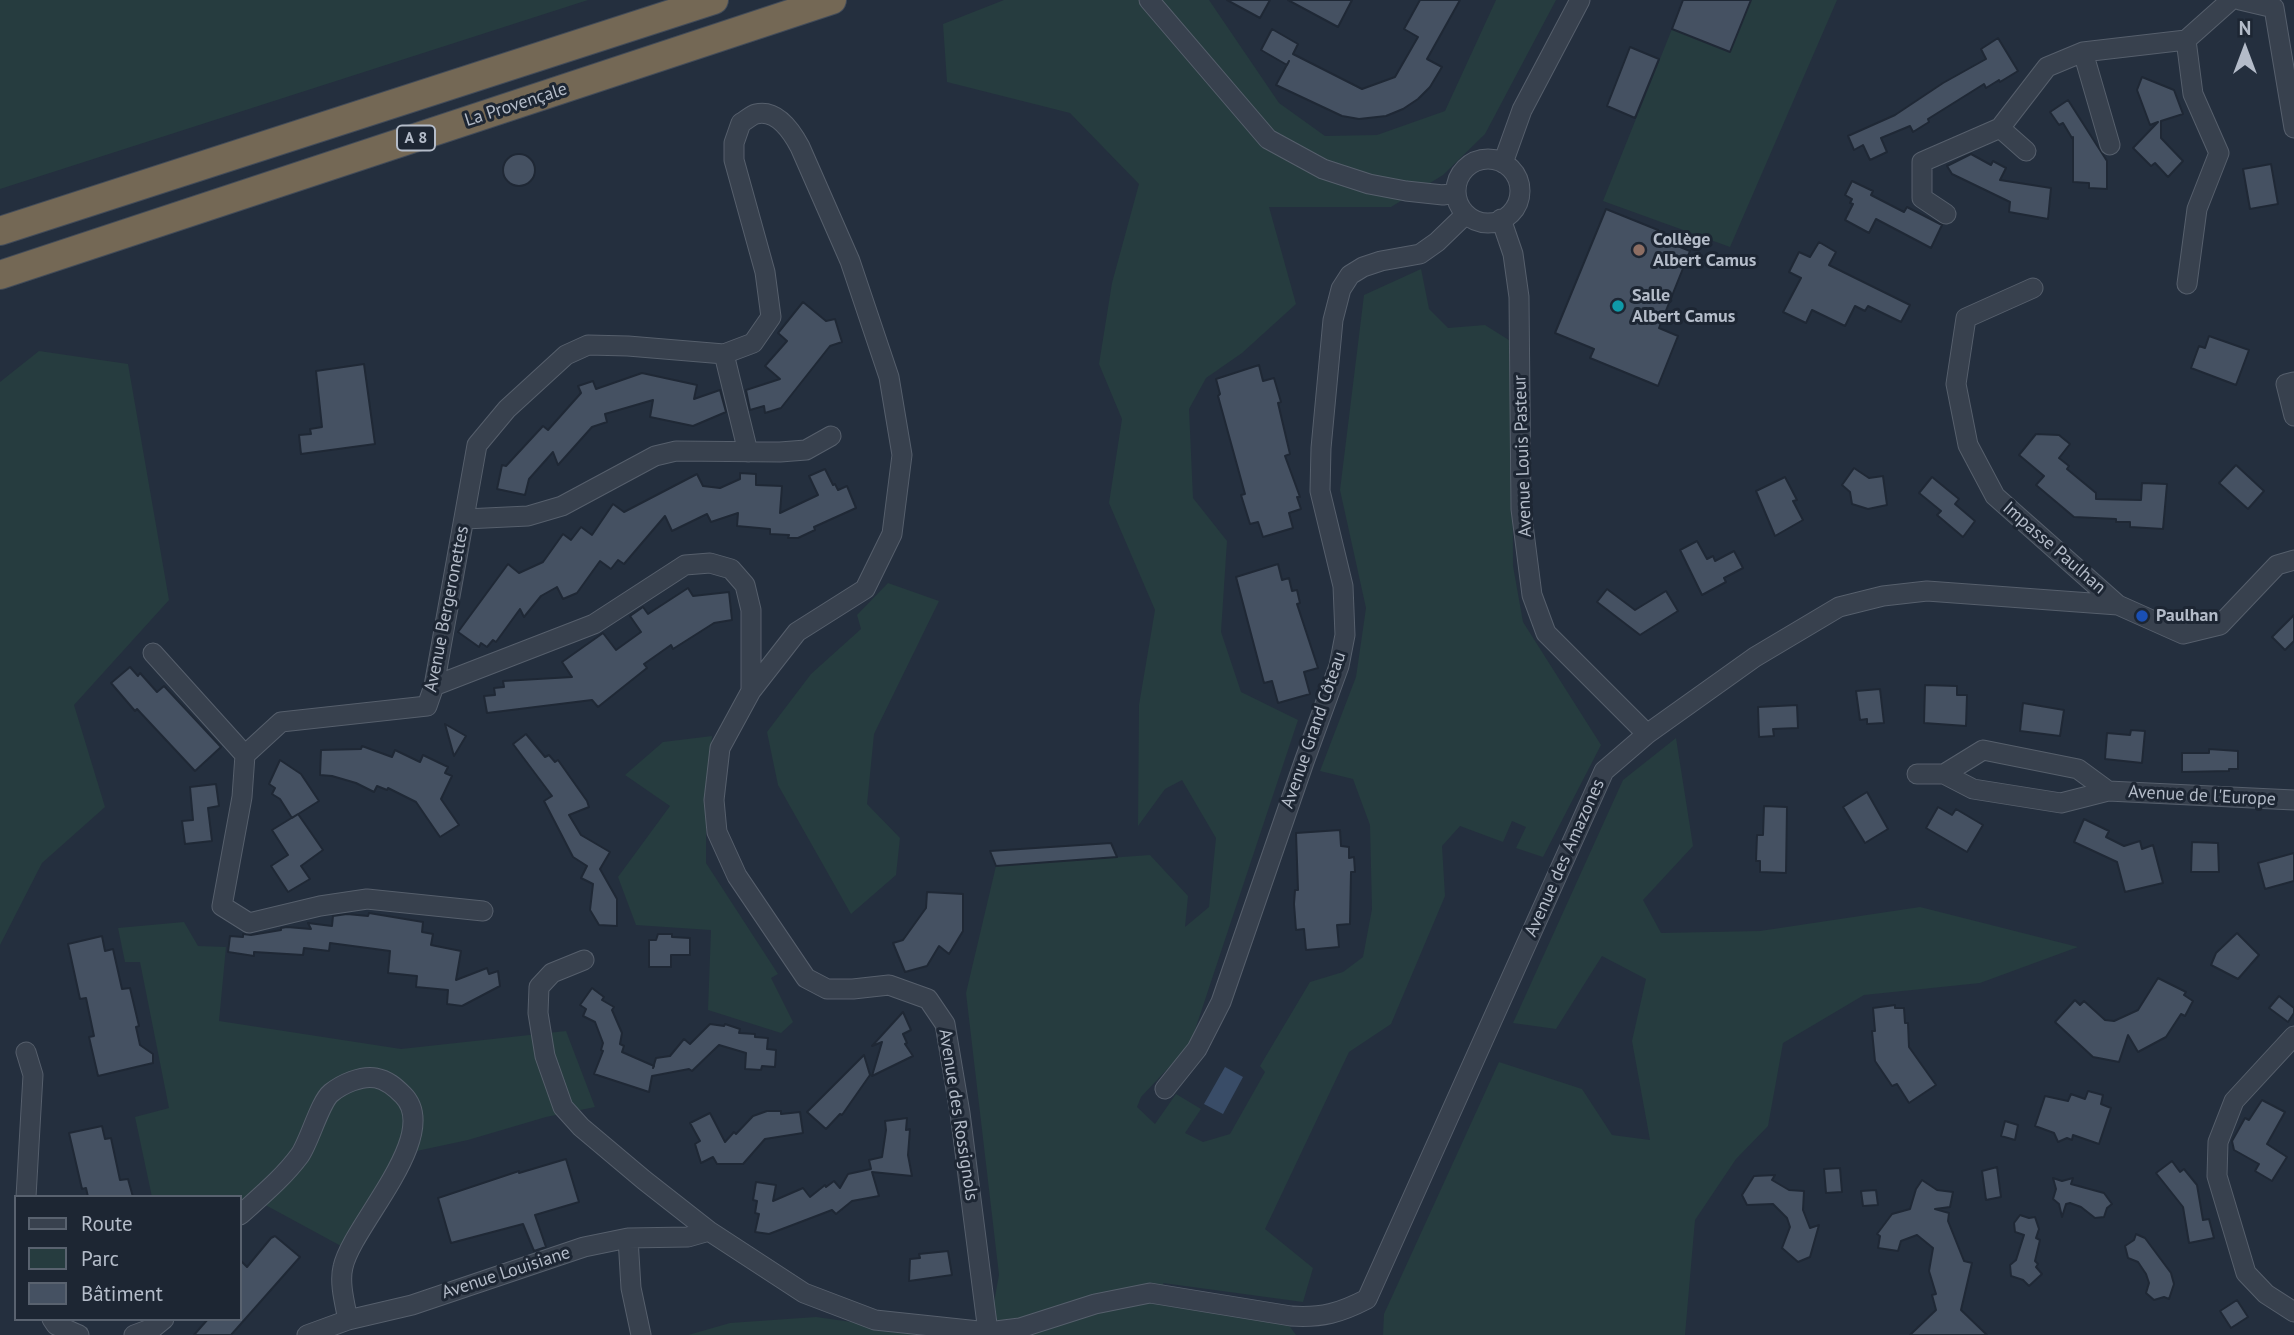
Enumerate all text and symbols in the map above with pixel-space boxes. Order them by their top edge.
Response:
north arrow [2210,14,2280,84]
text: N [2239,16,2251,40]
street label: La Provençale [462,78,570,132]
road number: A 8 [397,126,435,150]
place label: Collège Albert Camus [1653,229,1756,272]
marker: Collège Albert Camus [1631,242,1647,258]
place label: Salle Albert Camus [1632,285,1735,328]
marker: Salle Albert Camus [1610,298,1626,314]
street label: Avenue Louis Pasteur [1509,374,1537,538]
street label: Impasse Paulhan [1998,497,2110,599]
street label: Avenue Bergeronettes [420,524,474,694]
place label: Paulhan [2156,605,2218,627]
marker: Paulhan [2134,608,2150,624]
street label: Avenue Grand Côteau [1277,649,1351,811]
street label: Avenue des Amazones [1521,776,1609,940]
street label: Avenue de l'Europe [2128,781,2276,811]
street label: Avenue des Rossignols [934,1028,982,1202]
legend [14,1195,242,1321]
text: Route [81,1210,133,1237]
street label: Avenue Louisiane [439,1242,573,1304]
text: Parc [81,1245,119,1272]
text: Bâtiment [81,1280,163,1307]

